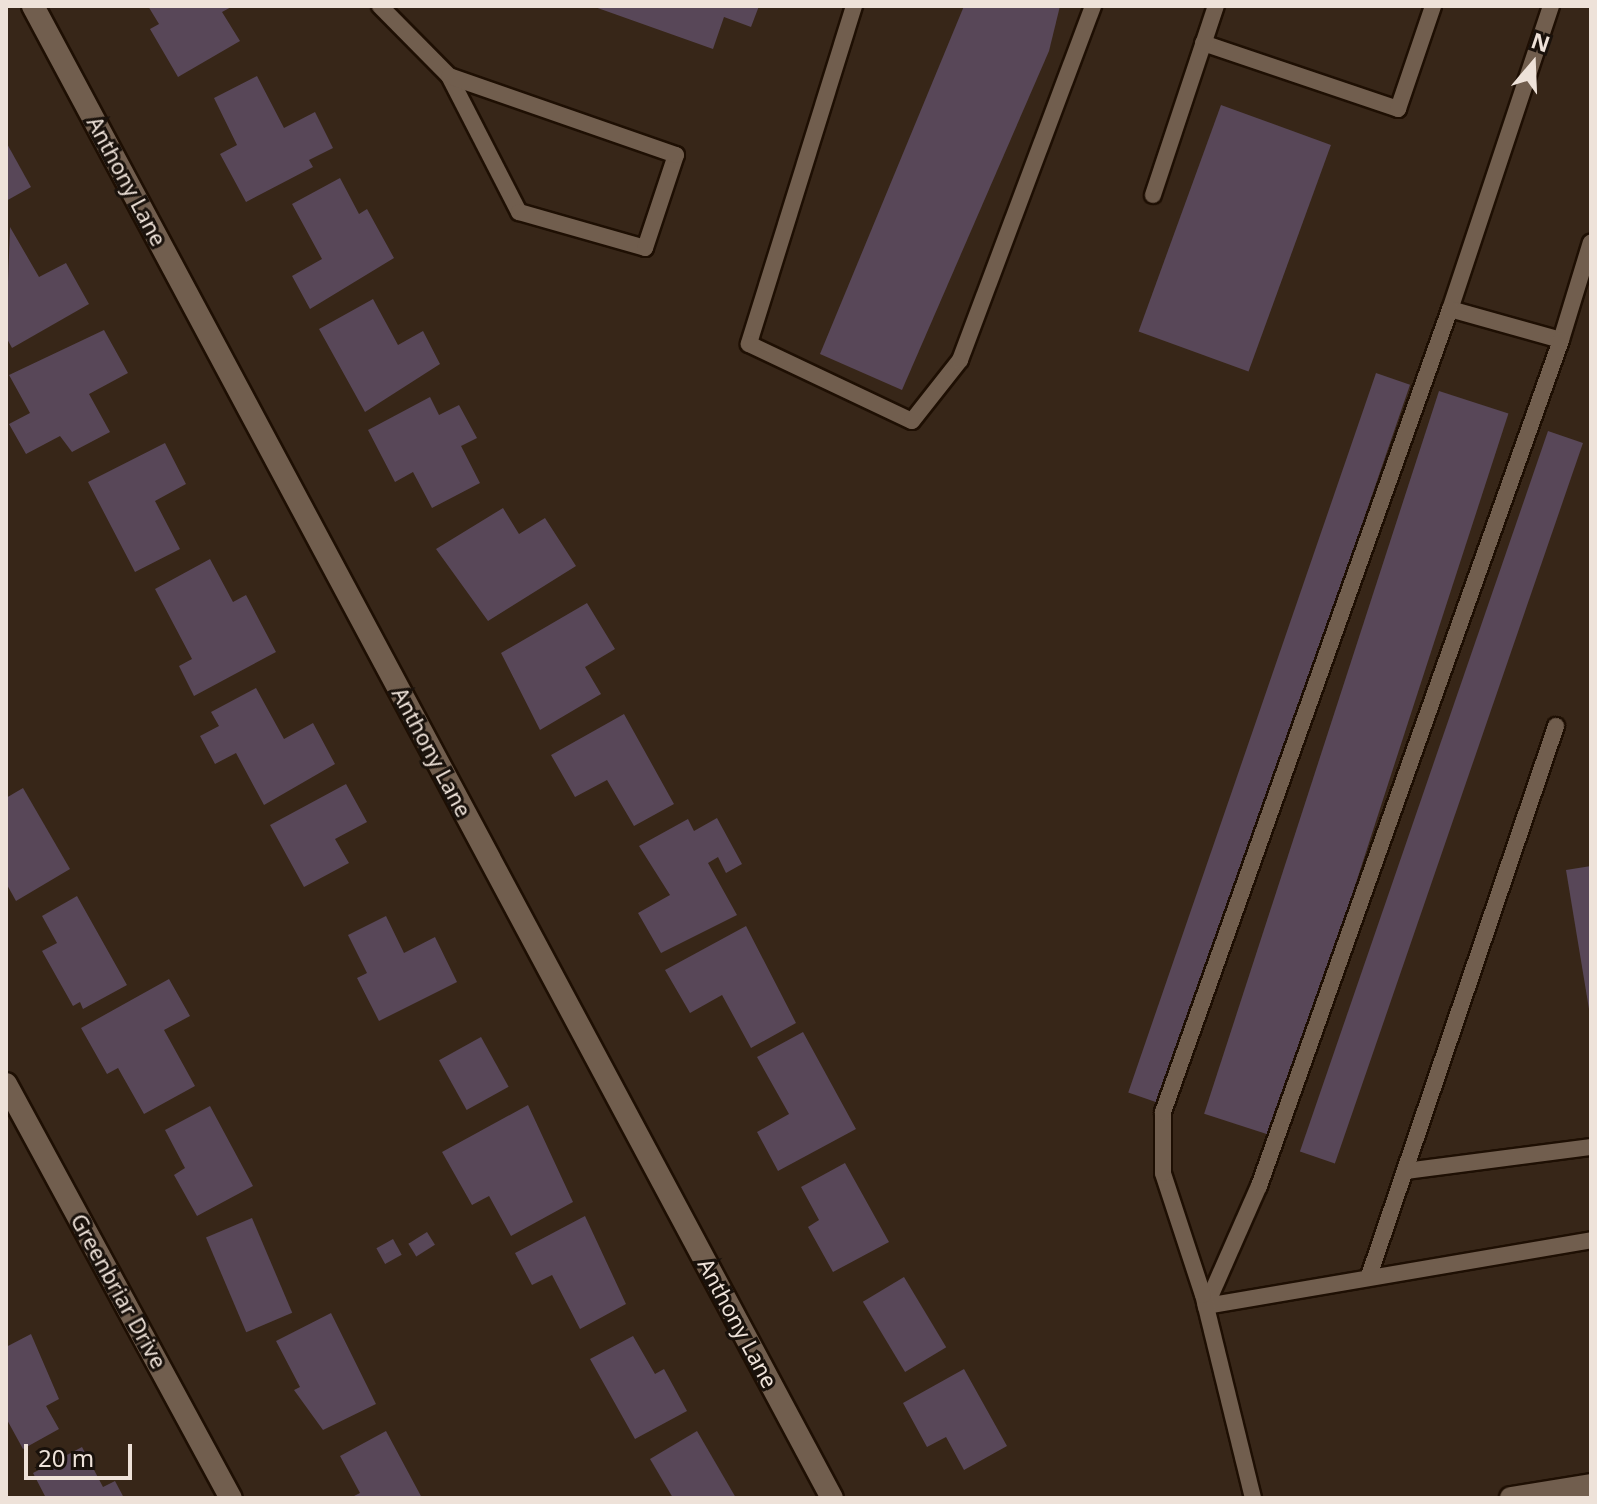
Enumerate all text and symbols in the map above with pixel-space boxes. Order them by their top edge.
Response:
north arrow [1493,24,1573,104]
text: N [1527,24,1554,58]
street label: Anthony Lane [82,112,172,250]
street label: Anthony Lane [387,683,477,821]
street label: Greenbriar Drive [66,1209,172,1373]
street label: Anthony Lane [693,1254,783,1392]
scale bar [28,1428,136,1478]
text: 20 m [38,1441,94,1474]

